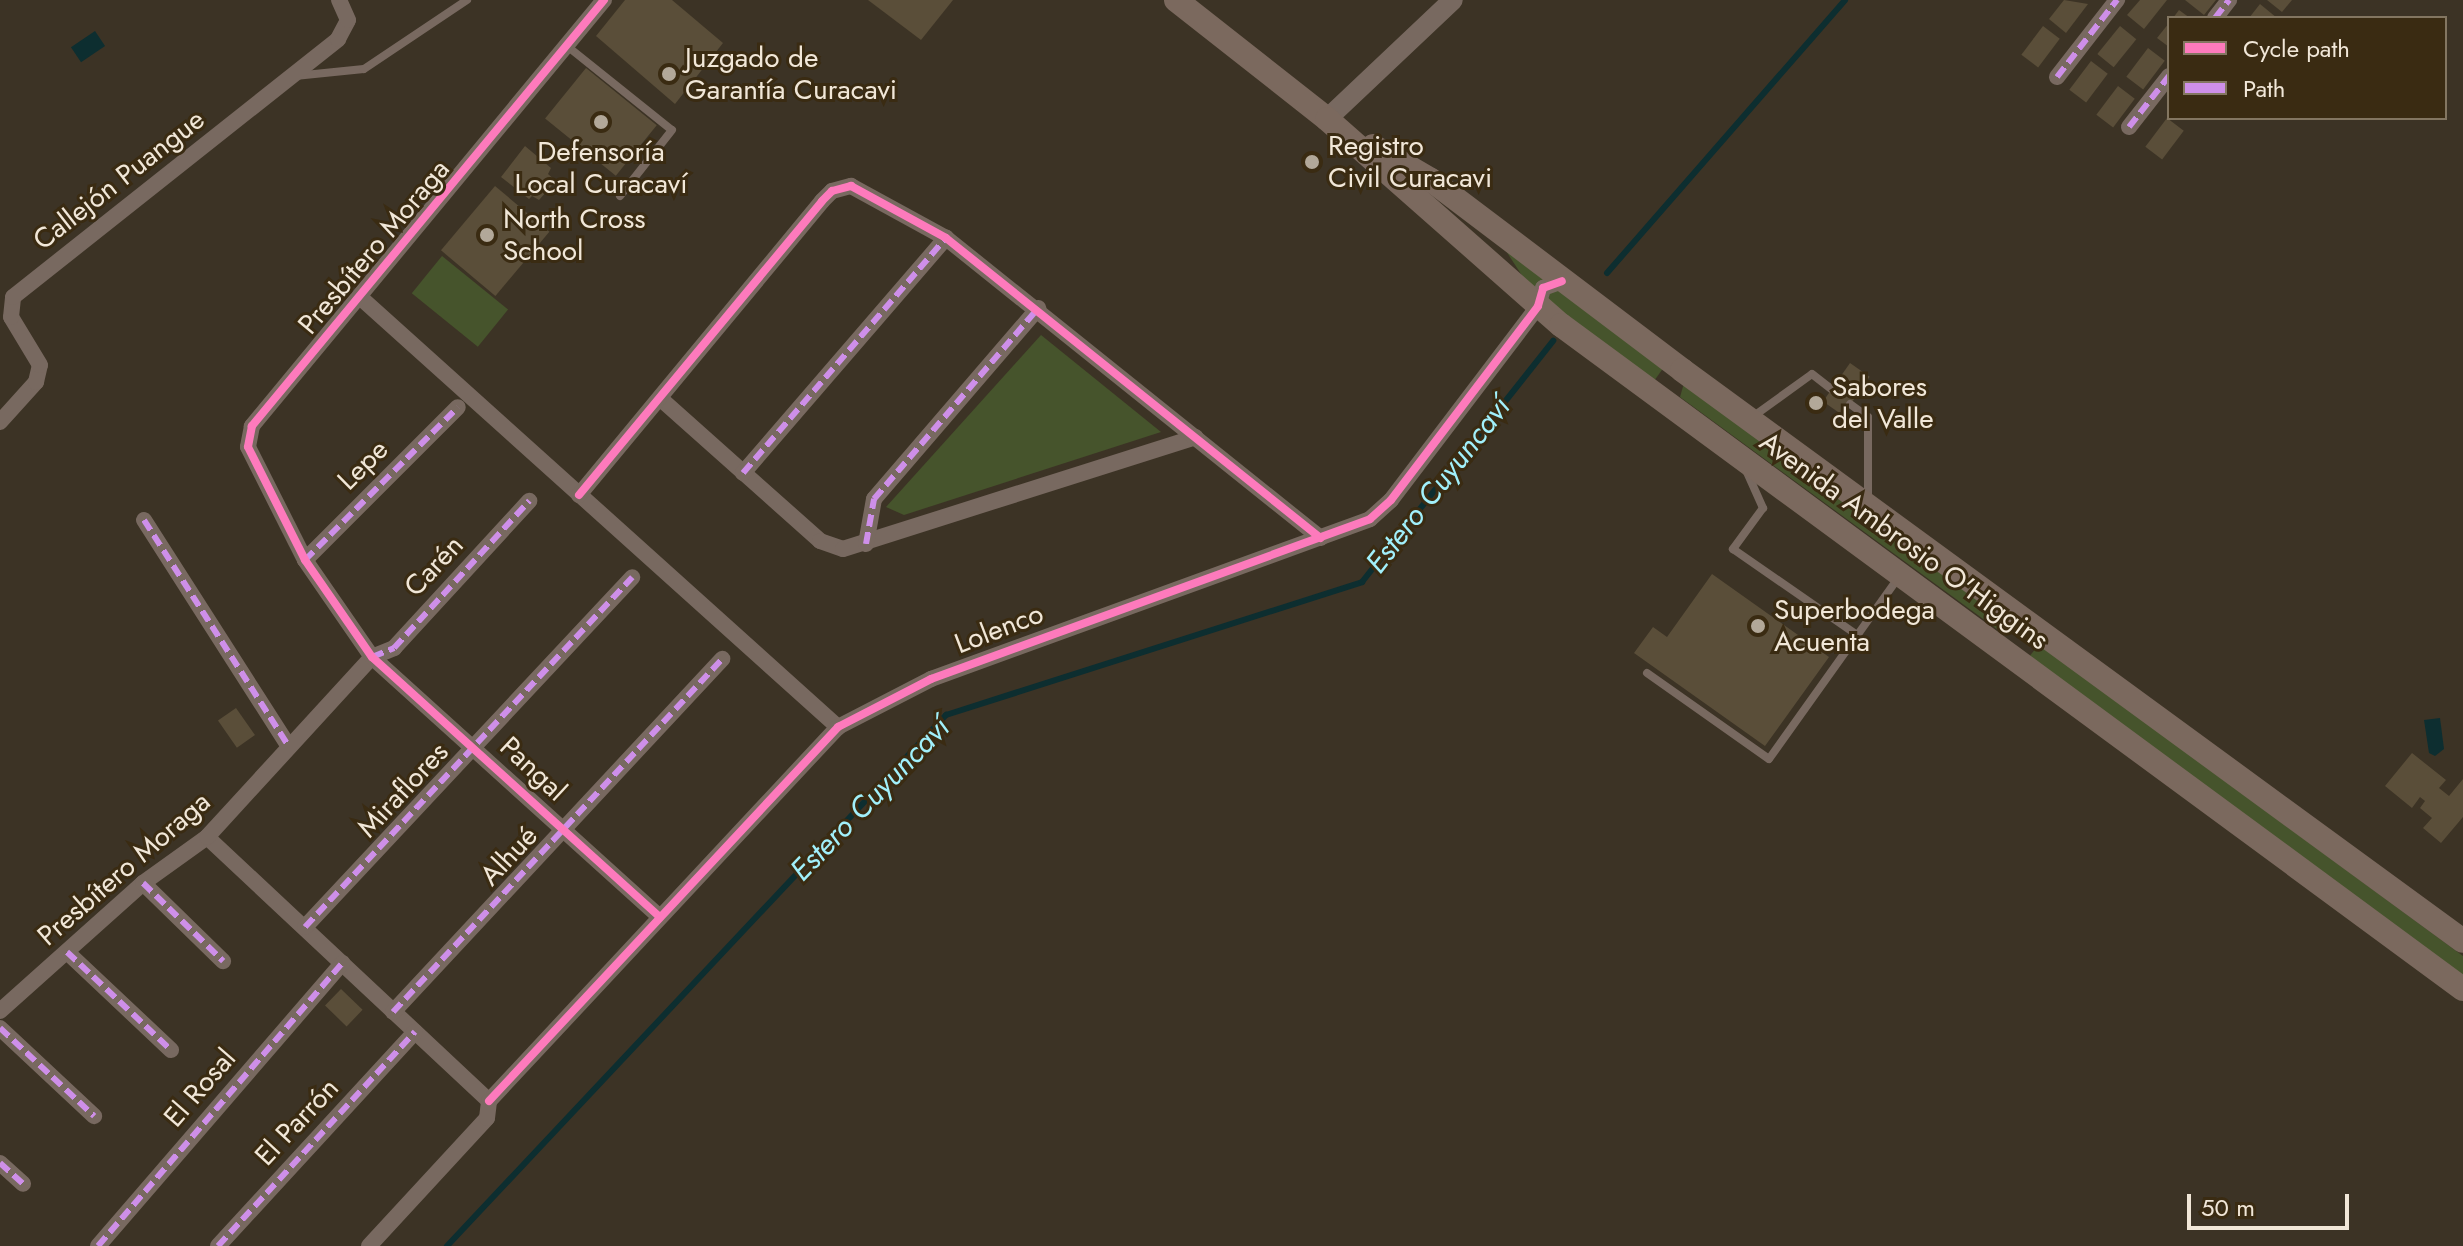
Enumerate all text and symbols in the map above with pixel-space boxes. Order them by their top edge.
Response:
legend [2167,16,2447,120]
text: Cycle path [2243,31,2350,66]
place label: Juzgado de Garantía Curacavi [685,41,897,107]
marker: Juzgado de Garantía Curacavi [660,65,678,83]
text: Path [2243,71,2285,106]
street label: Callejón Puangue [27,103,211,257]
marker: Defensoría Local Curacaví [592,113,610,131]
place label: Registro Civil Curacavi [1328,129,1492,195]
place label: Defensoría Local Curacaví [515,135,687,201]
street label: Presbítero Moraga [291,153,457,341]
marker: Registro Civil Curacavi [1303,153,1321,171]
place label: North Cross School [503,202,646,268]
marker: North Cross School [478,226,496,244]
place label: Sabores del Valle [1832,370,1934,436]
water label: Estero Cuyuncaví [1358,390,1518,580]
marker: Sabores del Valle [1807,394,1825,412]
street label: Avenida Ambrosio O'Higgins [1753,425,2055,657]
street label: Lepe [331,433,395,497]
street label: Carén [398,529,470,603]
place label: Superbodega Acuenta [1774,593,1935,659]
street label: Lolenco [950,597,1048,661]
marker: Superbodega Acuenta [1749,617,1767,635]
water label: Estero Cuyuncaví [783,710,957,888]
street label: Pangal [493,730,573,808]
street label: Miraflores [351,736,455,844]
street label: Presbítero Moraga [31,785,217,953]
street label: Alhué [473,819,545,893]
street label: El Rosal [157,1042,243,1134]
street label: El Parrón [248,1071,346,1173]
scale bar [2191,1178,2353,1228]
text: 50 m [2201,1190,2255,1225]

